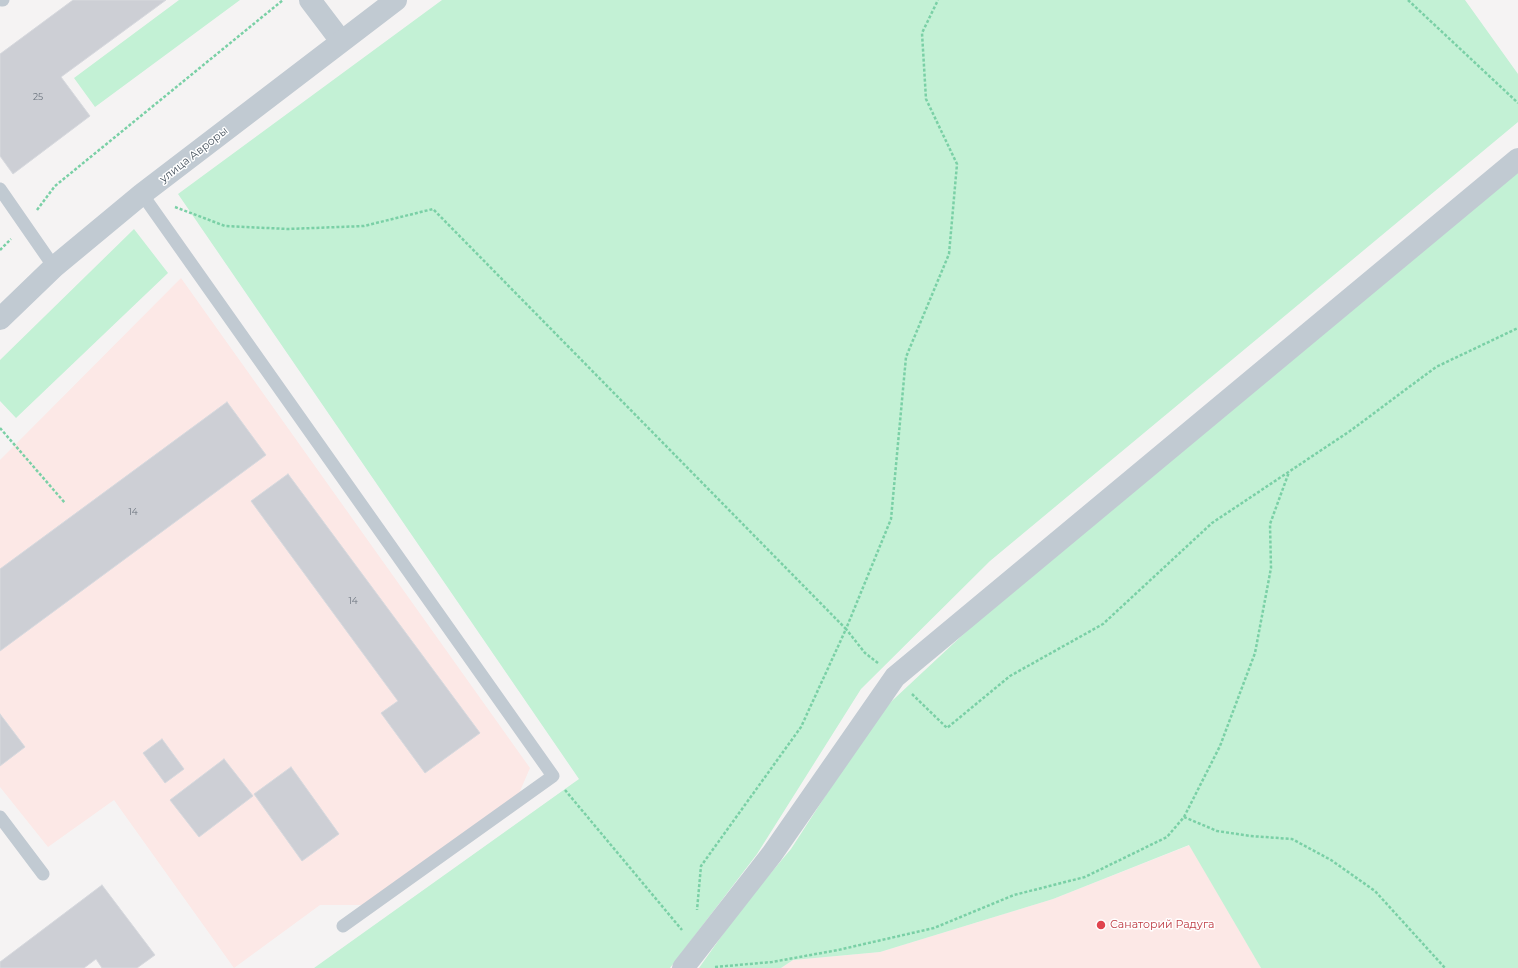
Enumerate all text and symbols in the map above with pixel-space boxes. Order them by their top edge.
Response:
house number: 25 [33,92,43,102]
street label: улица Авроры [157,124,231,186]
house number: 14 [128,507,138,517]
house number: 14 [348,596,358,606]
place label: Санаторий Радуга [1110,918,1215,932]
marker: Санаторий Радуга [1095,919,1107,931]

